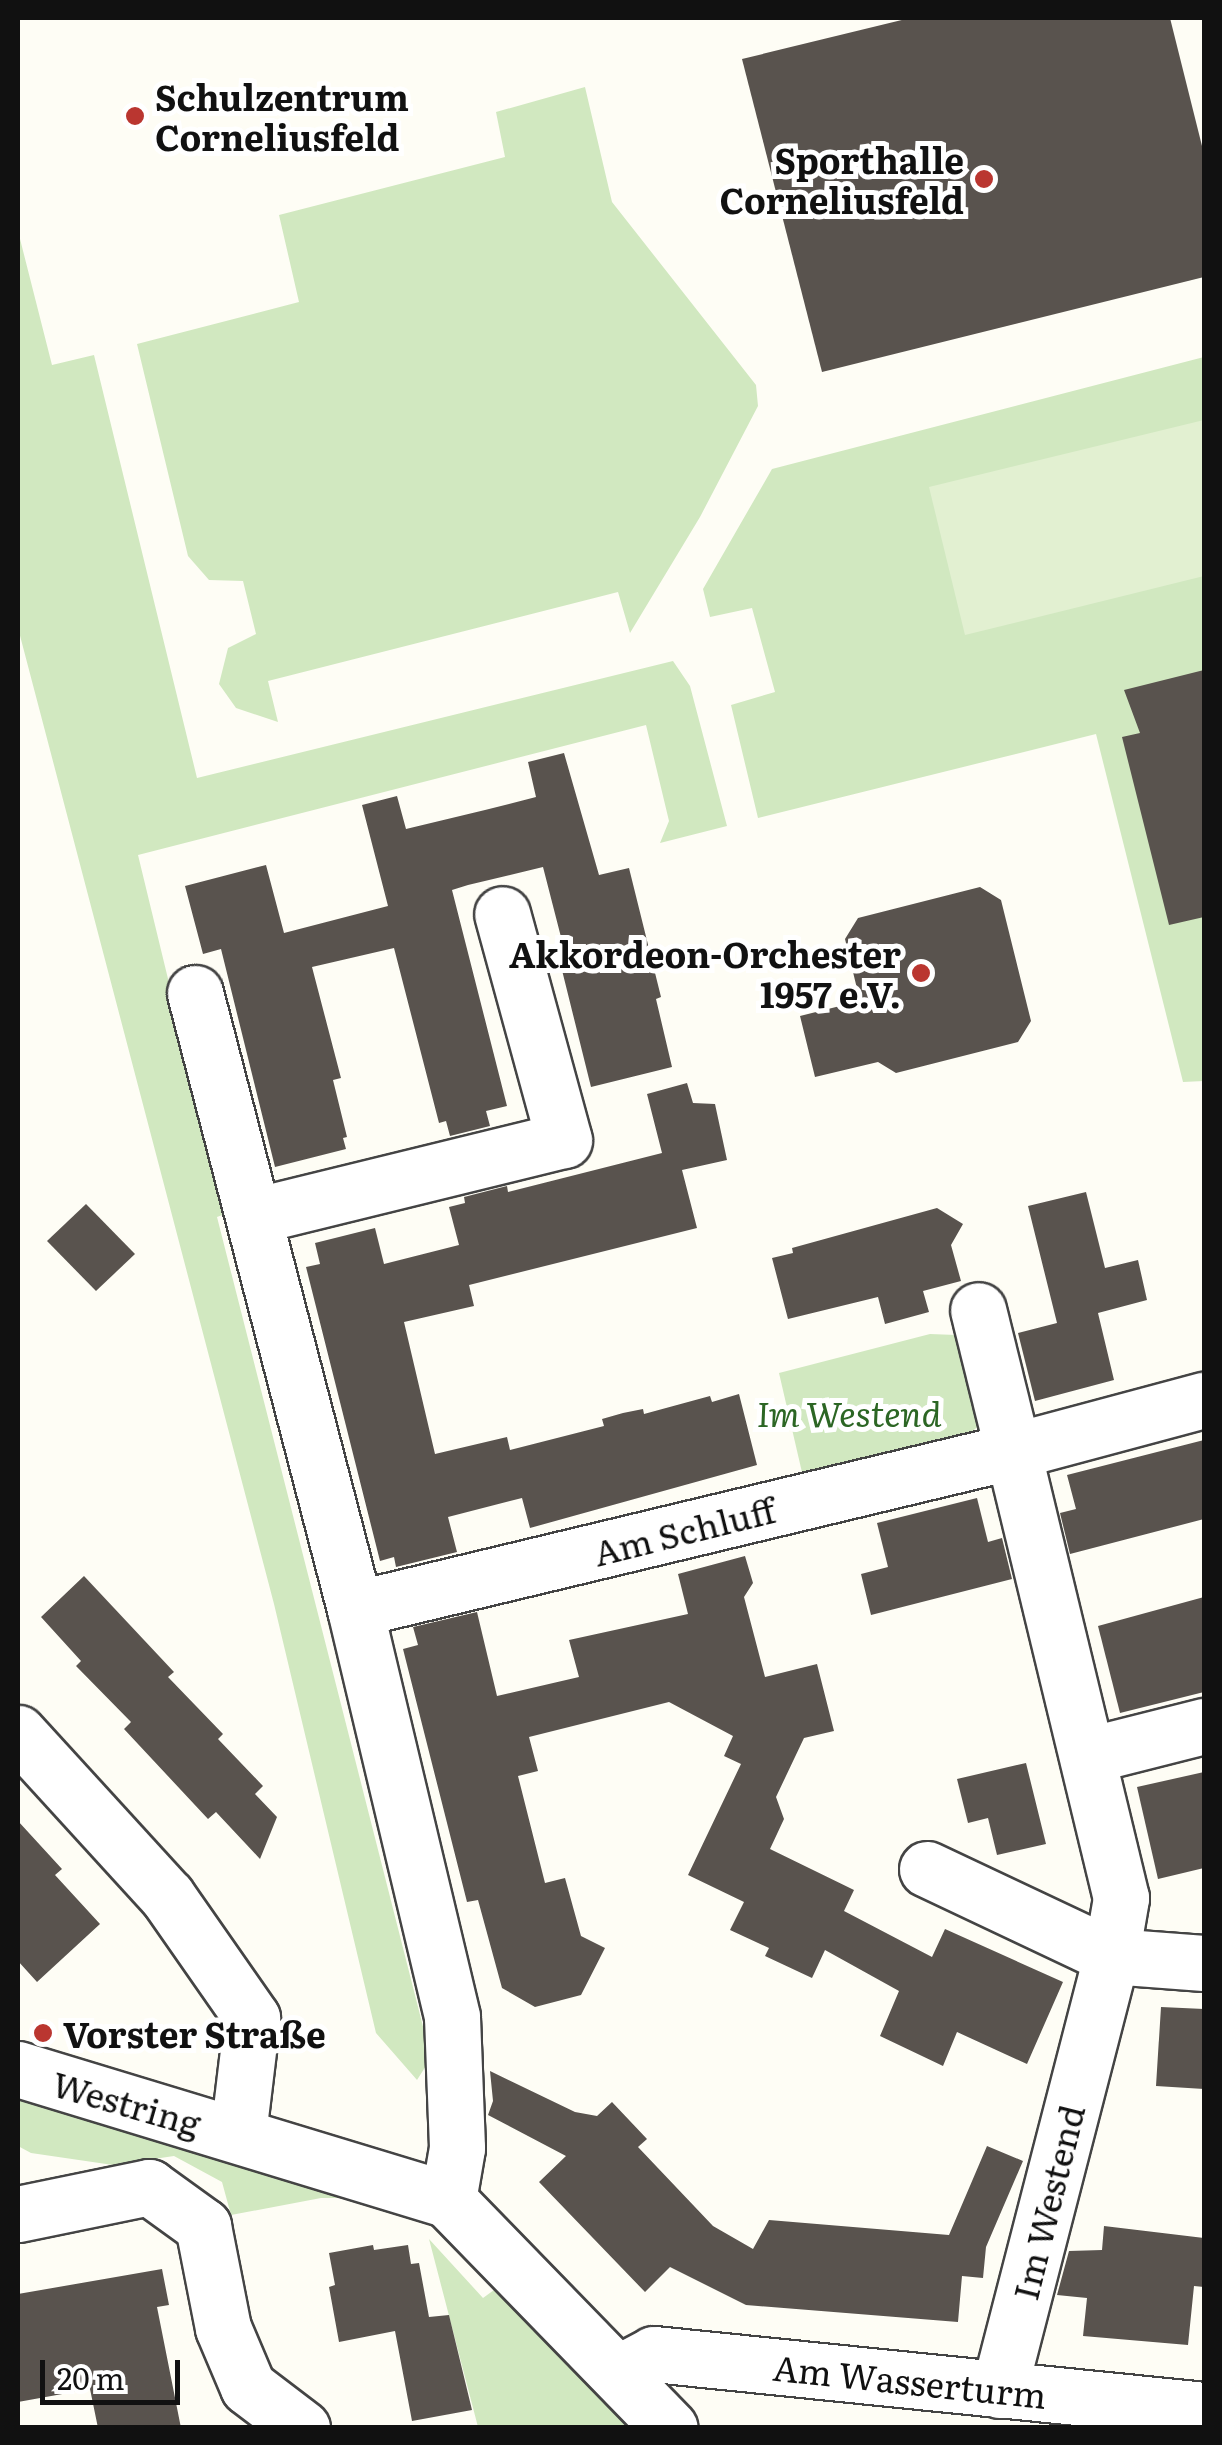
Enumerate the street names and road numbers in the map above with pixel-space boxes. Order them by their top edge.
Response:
street label: Am Schluff [589,1487,779,1573]
street label: Westring [48,2061,206,2143]
street label: Im Westend [1002,2100,1092,2304]
street label: Am Wasserturm [771,2345,1049,2415]

